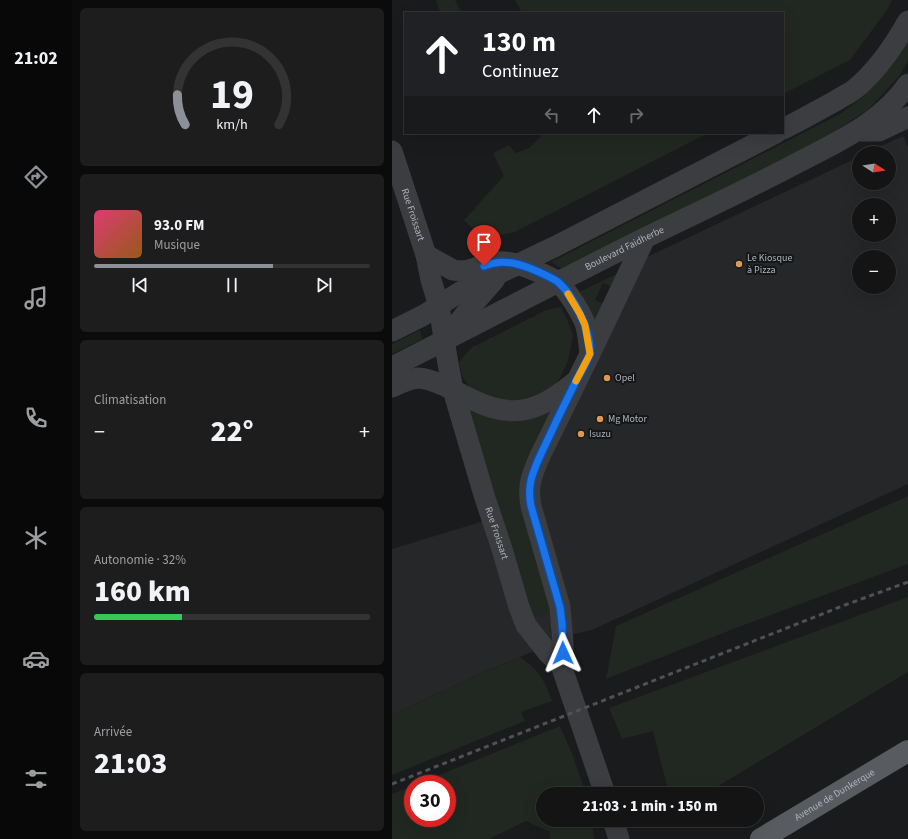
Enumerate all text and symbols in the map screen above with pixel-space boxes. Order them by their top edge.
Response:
text: 130 m [482,22,556,62]
icon: ahead [416,28,468,80]
text: 21:02 [14,46,58,71]
text: Continuez [482,59,559,84]
text: 19 [210,65,254,125]
icon: left [541,104,563,126]
icon: ahead [583,104,605,126]
icon: right [625,104,647,126]
text: km/h [216,114,248,135]
north arrow [852,146,896,190]
map controls [852,146,896,294]
icon: directions [22,163,50,191]
street label: Rue Froissart [398,187,428,243]
button: + [852,198,896,242]
text: 93.0 FM [154,215,205,236]
street label: Boulevard Faidherbe [582,223,666,274]
pin [467,225,501,266]
icon: arrive [473,231,495,253]
text: Musique [154,236,200,254]
button: − [852,250,896,294]
place label: Le Kiosque à Pizza [747,251,793,277]
marker: Le Kiosque à Pizza [734,259,744,269]
icon: previous [129,274,151,296]
icon: pause [221,274,243,296]
icon: next [313,274,335,296]
icon: music [22,284,50,312]
place label: Opel [615,371,635,385]
marker: Opel [602,373,612,383]
text: Climatisation [94,391,166,409]
icon: phone [22,404,50,432]
text: 22° [210,410,254,453]
place label: Mg Motor [608,412,647,426]
marker: Mg Motor [595,414,605,424]
text: − [94,416,105,448]
text: + [359,416,370,448]
place label: Isuzu [589,427,611,441]
marker: Isuzu [576,429,586,439]
street label: Rue Froissart [481,505,512,562]
icon: climate [22,524,50,552]
text: Autonomie · 32% [94,551,186,569]
text: 160 km [94,570,191,613]
position arrow [542,632,584,674]
icon: car [22,645,50,673]
text: Arrivée [94,723,132,741]
text: 21:03 [94,742,167,785]
icon: filters [22,765,50,793]
street label: Avenue de Dunkerque [792,765,878,824]
speed limit sign: 30 [404,775,456,827]
text: 21:03 · 1 min · 150 m [583,796,717,817]

